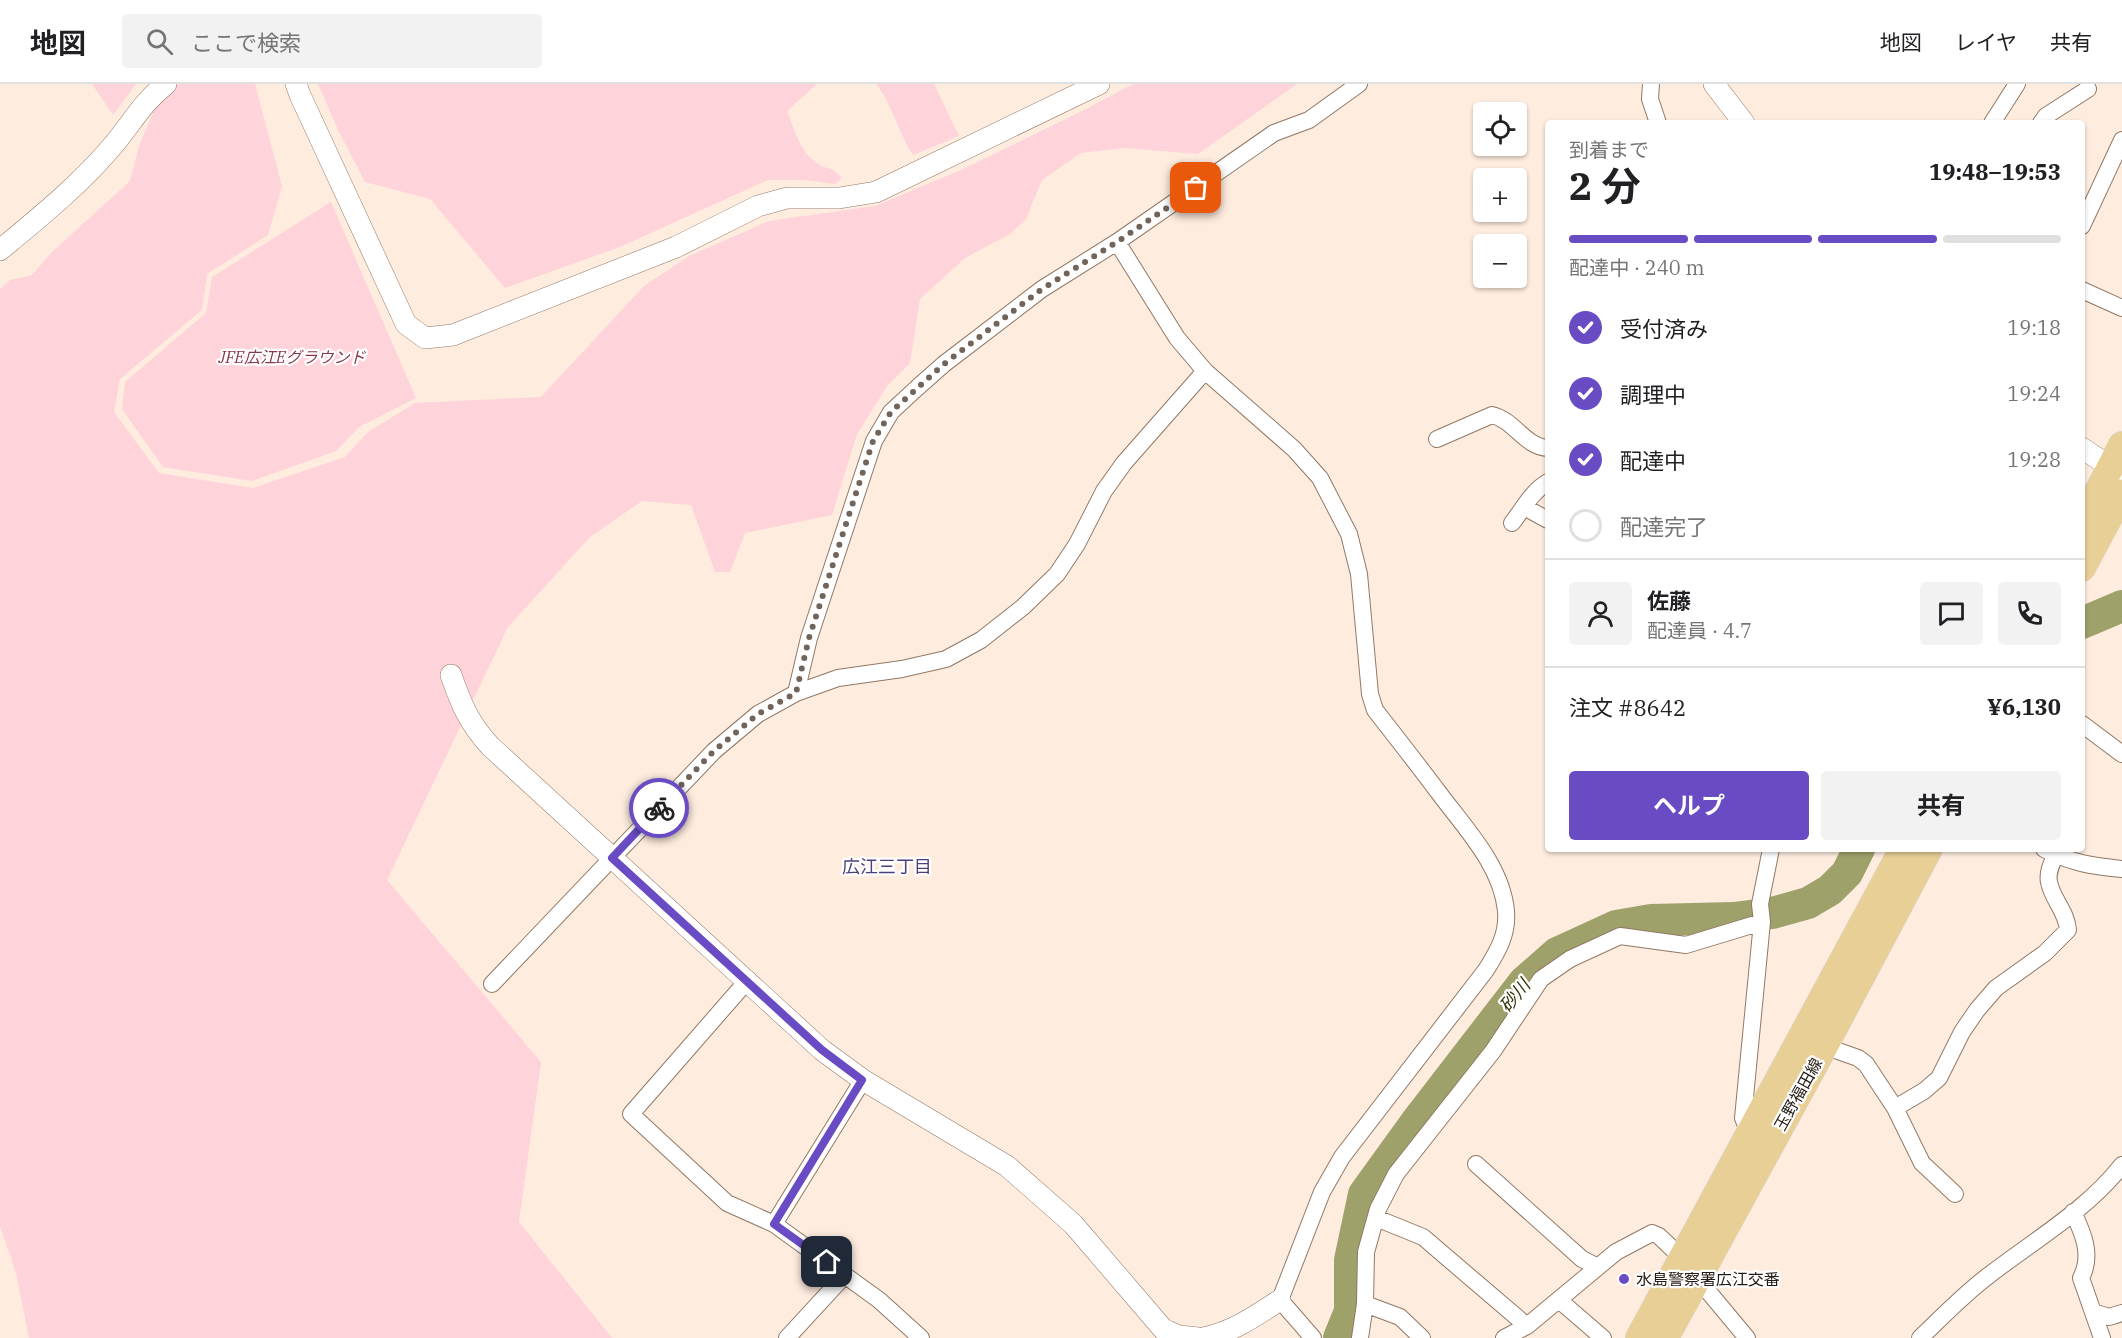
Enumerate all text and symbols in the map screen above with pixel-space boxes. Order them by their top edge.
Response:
search box [122,14,542,68]
text: 地図 [30,24,86,61]
icon: search [143,25,176,58]
text: ここで検索 [191,28,301,57]
text: 地図 [1880,28,1922,56]
text: レイヤ [1955,28,2017,56]
text: 共有 [2050,28,2092,56]
map controls [1473,102,1527,288]
button: locate [1473,102,1527,156]
text: 到着まで [1569,136,1649,163]
text: 19:48–19:53 [1929,157,2061,186]
text: 2 分 [1569,160,1640,211]
pin [1170,162,1221,213]
button: + [1473,168,1527,222]
icon: bag [1179,171,1212,204]
button: − [1473,234,1527,288]
text: 配達中 · 240 m [1569,254,1704,281]
icon: check [1569,311,1602,344]
text: 受付済み [1620,314,1708,343]
text: 19:18 [2007,314,2061,341]
park label: JFE広江Eグラウンド [218,347,366,367]
icon: check [1569,377,1602,410]
text: 調理中 [1620,380,1686,409]
text: 19:24 [2007,380,2061,407]
icon: check [1569,443,1602,476]
text: 配達中 [1620,446,1686,475]
text: 19:28 [2007,446,2061,473]
text: 配達完了 [1620,512,1708,541]
button: person [1569,582,1632,645]
button: chat [1920,582,1983,645]
button: phone [1998,582,2061,645]
text: 佐藤 [1647,586,1691,615]
text: 配達員 · 4.7 [1647,617,1752,644]
text: ¥6,130 [1987,692,2061,721]
text: 注文 #8642 [1569,693,1686,722]
button: ヘルプ [1569,771,1809,840]
button: 共有 [1821,771,2061,840]
courier [629,778,689,838]
icon: bike [643,792,676,825]
district label: 広江三丁目 [842,855,932,878]
water label: 砂川 [1494,973,1536,1017]
street label: 玉野福田線 [1770,1054,1826,1134]
pin [801,1236,852,1287]
icon: home [810,1245,843,1278]
place label: 水島警察署広江交番 [1636,1269,1780,1289]
marker: 水島警察署広江交番 [1617,1272,1631,1286]

